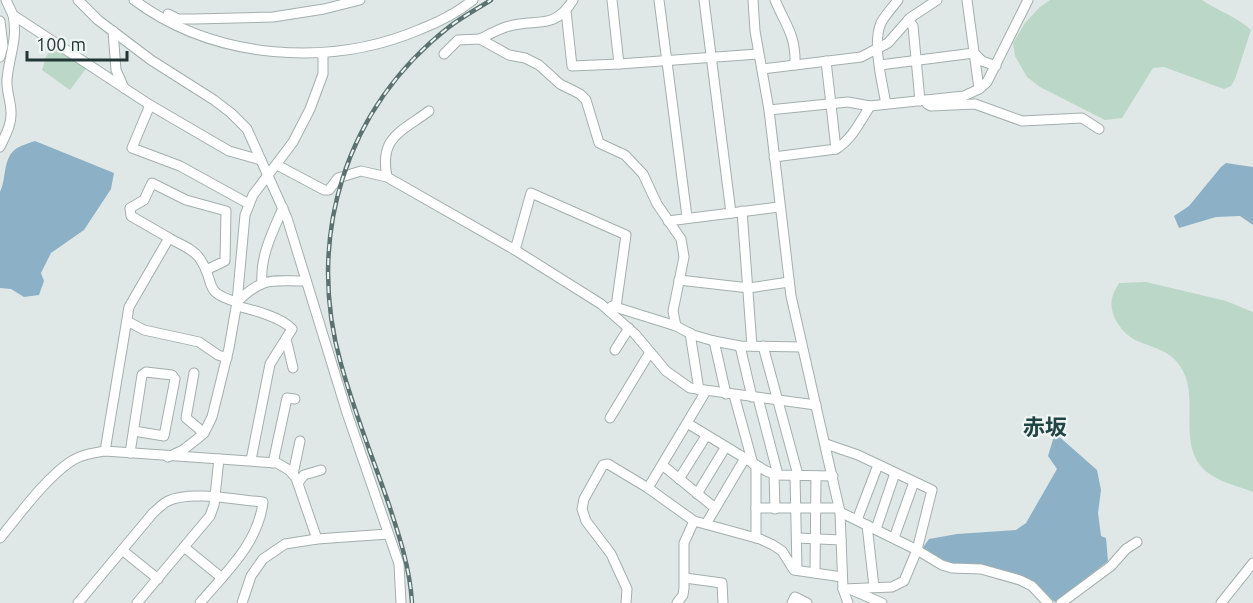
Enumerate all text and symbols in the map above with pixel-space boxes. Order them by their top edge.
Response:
scale bar [27,24,128,62]
text: 100 m [36,34,86,54]
district label: 赤坂 [1023,414,1067,439]

